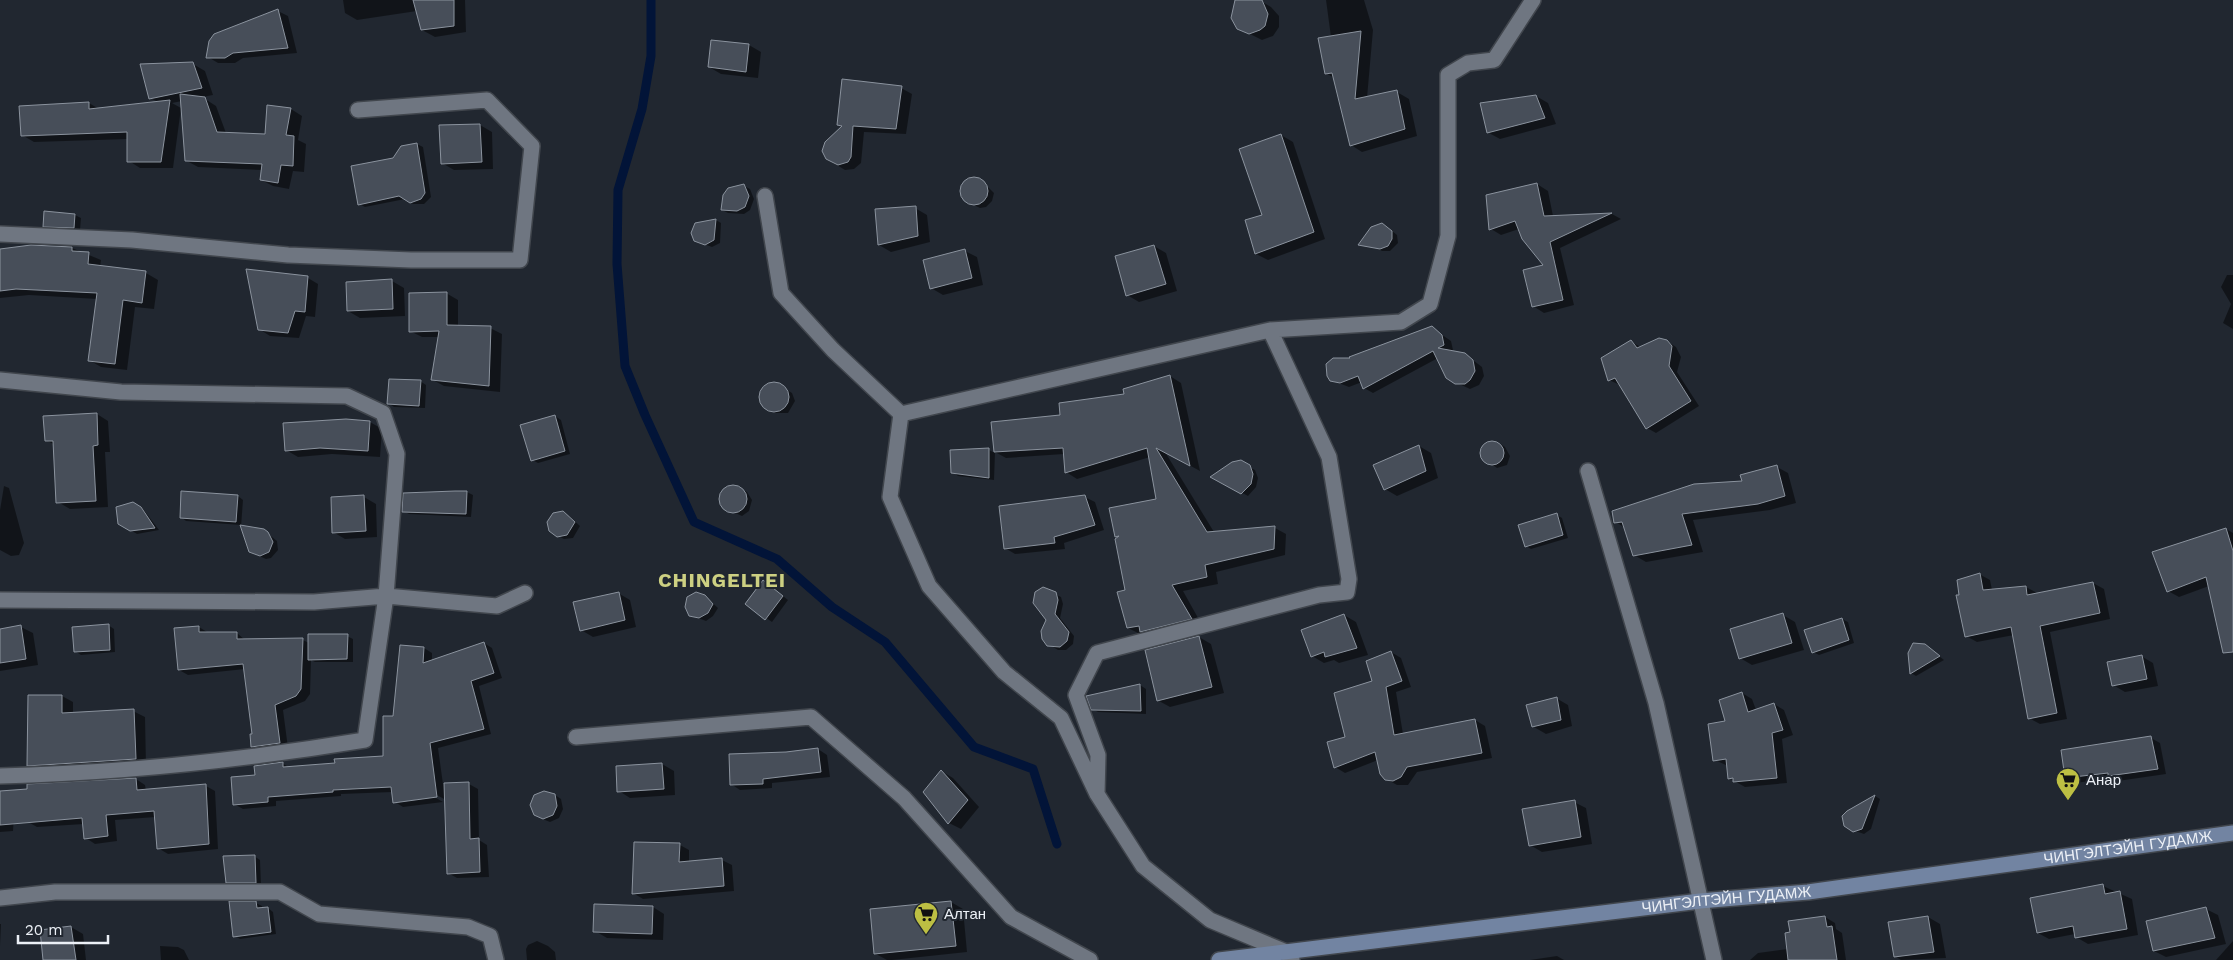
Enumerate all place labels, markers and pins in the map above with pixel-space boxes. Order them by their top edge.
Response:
supermarket icon: Анар [2055,767,2081,801]
place label: Анар [2086,771,2121,789]
supermarket icon: Алтан [913,901,939,935]
place label: Алтан [944,905,986,923]

